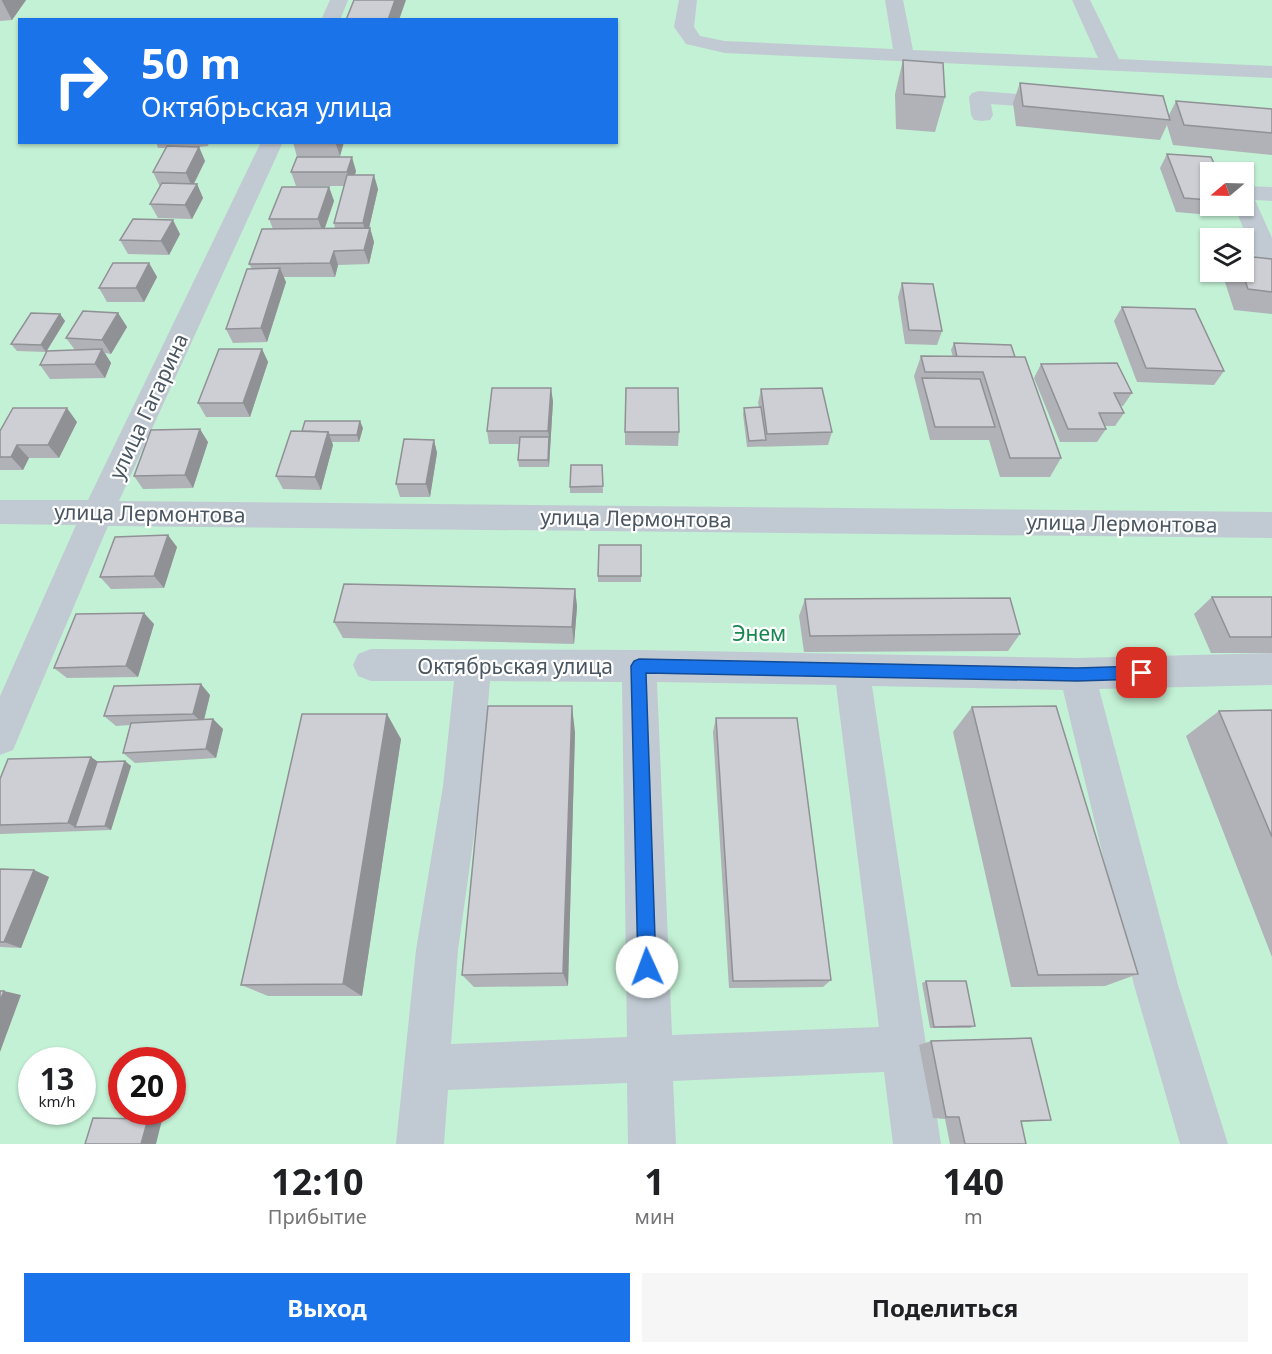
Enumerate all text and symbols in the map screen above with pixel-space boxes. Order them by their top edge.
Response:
text: 50 m [141,34,241,91]
icon: right [42,42,120,120]
text: Октябрьская улица [141,88,393,125]
north arrow [1200,162,1254,216]
map controls [1200,162,1254,282]
button: layers [1200,228,1254,282]
street label: улица Гагарина [102,329,194,483]
street label: улица Лермонтова [54,497,246,529]
street label: улица Лермонтова [540,502,732,534]
street label: улица Лермонтова [1026,507,1218,539]
park label: Энем [732,619,786,647]
pin [1116,647,1167,698]
street label: Октябрьская улица [417,652,613,680]
icon: arrive [1125,656,1158,689]
position arrow [615,935,679,999]
speed limit sign: 20 [108,1047,186,1125]
text: 13 [40,1058,74,1099]
text: km/h [39,1091,75,1111]
text: 12:10 [271,1157,364,1206]
text: 1 [644,1157,665,1206]
text: 140 [942,1157,1004,1206]
text: Прибытие [268,1203,367,1230]
text: мин [635,1203,675,1230]
text: m [964,1203,983,1230]
button: Выход [24,1273,630,1342]
button: Поделиться [642,1273,1248,1342]

